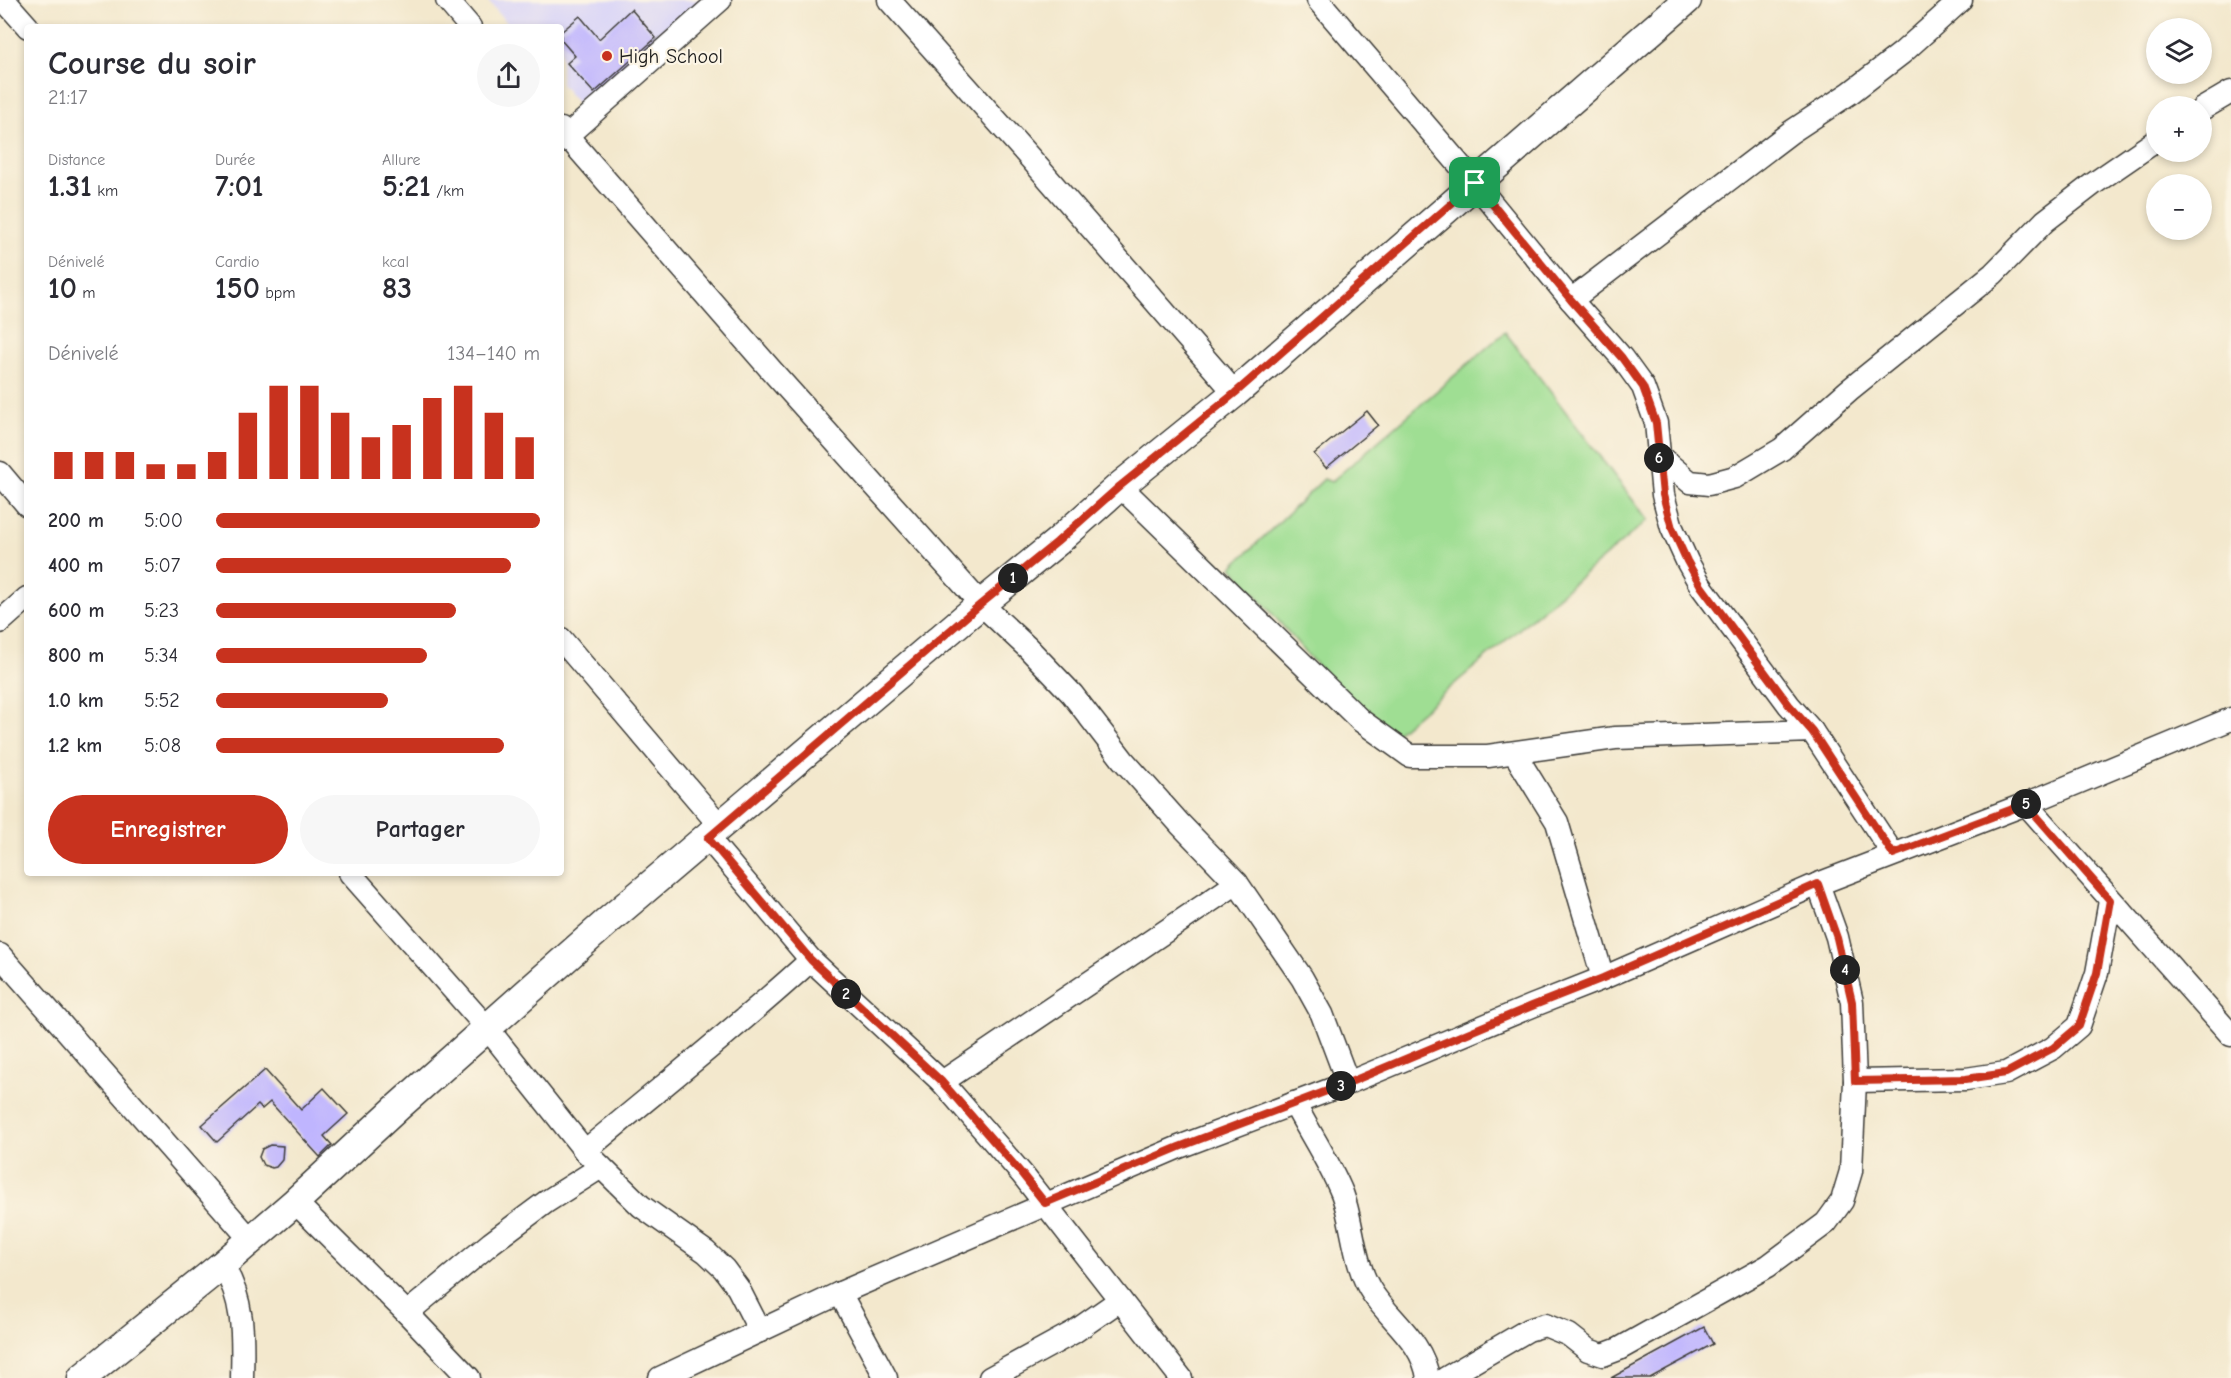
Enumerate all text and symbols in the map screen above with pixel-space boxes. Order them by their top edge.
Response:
map controls [2146,18,2212,240]
button: layers [2146,18,2212,84]
text: Course du soir [48,44,256,82]
button: share [477,44,540,107]
place label: High School [619,45,723,68]
marker: High School [600,49,614,63]
text: 21:17 [48,86,87,109]
button: + [2146,96,2212,162]
text: Distance [48,151,105,169]
text: Durée [215,151,255,169]
text: Allure [382,151,421,169]
pin [1449,157,1500,208]
icon: arrive [1458,166,1491,199]
text: 1.31 [48,169,92,204]
text: 7:01 [215,169,264,204]
text: 5:21 [382,169,431,204]
button: − [2146,174,2212,240]
text: km [92,182,118,200]
text: /km [431,182,464,200]
text: Dénivelé [48,253,104,271]
text: Cardio [215,253,260,271]
text: kcal [382,253,409,271]
text: 10 [48,271,77,306]
text: 150 [215,271,260,306]
text: 83 [382,271,412,306]
text: m [77,284,96,302]
text: bpm [260,284,296,302]
text: Dénivelé [48,342,119,365]
text: 134–140 m [447,342,540,365]
pin: 6 [1644,443,1674,473]
text: 6 [1655,449,1663,467]
text: 200 m [48,509,104,532]
text: 5:00 [144,509,183,532]
text: 400 m [48,554,103,577]
text: 5:07 [144,554,180,577]
pin: 1 [998,563,1028,593]
text: 1 [1010,569,1016,587]
text: 600 m [48,599,104,622]
text: 5:23 [144,599,179,622]
text: 800 m [48,644,104,667]
text: 5:34 [144,644,178,667]
text: 1.0 km [48,689,104,712]
text: 5:52 [144,689,180,712]
text: 1.2 km [48,734,102,757]
text: 5:08 [144,734,181,757]
pin: 5 [2011,789,2041,819]
button: Enregistrer [48,795,288,864]
button: Partager [300,795,540,864]
text: 5 [2022,795,2030,813]
pin: 4 [1830,955,1860,985]
text: 4 [1841,961,1849,979]
pin: 2 [831,979,861,1009]
text: 2 [842,985,850,1003]
pin: 3 [1326,1071,1356,1101]
text: 3 [1337,1077,1345,1095]

